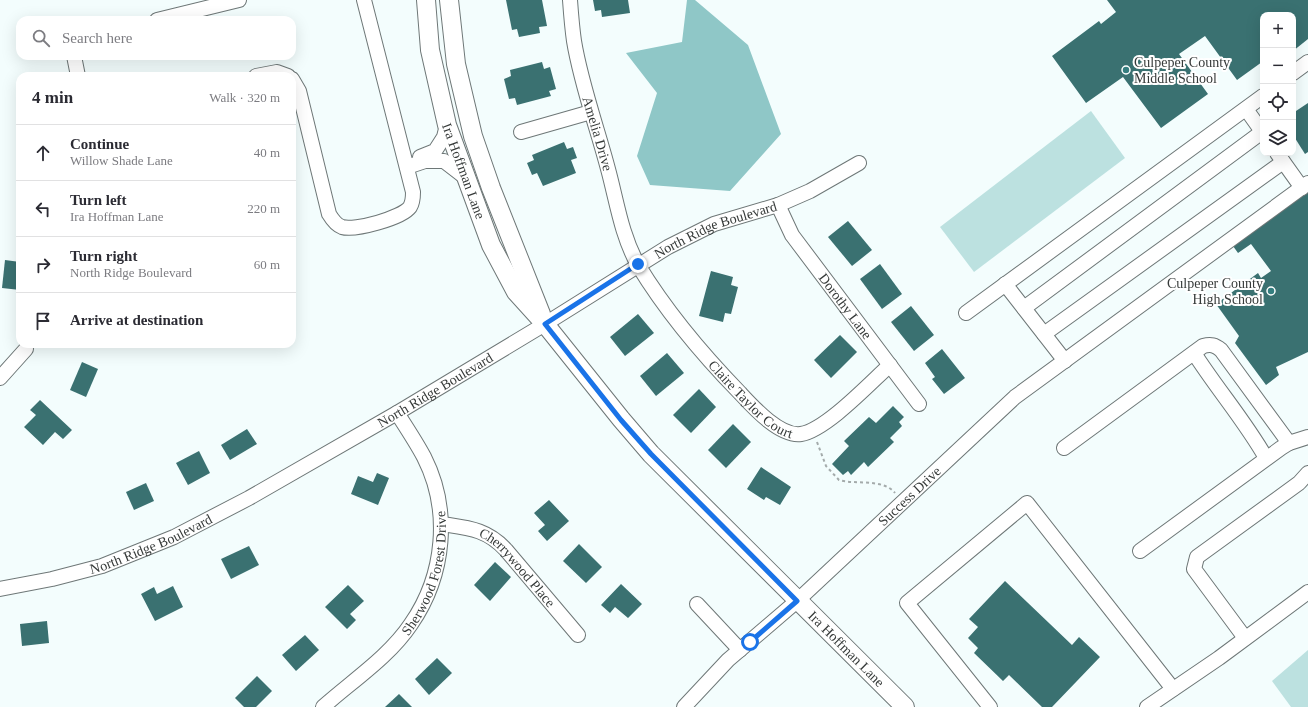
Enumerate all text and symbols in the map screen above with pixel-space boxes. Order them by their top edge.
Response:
map controls [1260,12,1296,156]
button: + [1260,12,1296,48]
search box [16,16,296,60]
icon: search [30,27,52,49]
text: Search here [62,30,132,46]
button: − [1260,48,1296,84]
place label: Culpeper County Middle School [1134,55,1230,86]
marker: Culpeper County Middle School [1121,65,1131,75]
button: locate [1260,84,1296,120]
text: 4 min [32,88,73,107]
text: Walk · 320 m [209,90,280,105]
street label: Amelia Drive [580,95,616,172]
button: layers [1260,120,1296,156]
street label: Ira Hoffman Lane [439,121,488,221]
text: Continue [70,136,129,152]
icon: ahead [32,142,54,164]
text: 40 m [254,145,280,160]
text: Willow Shade Lane [70,153,173,168]
text: Turn left [70,192,127,208]
icon: left [32,198,54,220]
street label: North Ridge Boulevard [651,198,779,261]
text: 220 m [247,201,280,216]
text: Ira Hoffman Lane [70,209,164,224]
text: Turn right [70,248,137,264]
icon: right [32,254,54,276]
route end [629,255,647,273]
text: 60 m [254,257,280,272]
text: North Ridge Boulevard [70,265,192,280]
street label: Dorothy Lane [816,270,875,342]
place label: Culpeper County High School [1167,276,1263,307]
marker: Culpeper County High School [1266,286,1276,296]
icon: arrive [32,310,54,332]
text: Arrive at destination [70,312,203,328]
street label: North Ridge Boulevard [375,350,495,430]
street label: Claire Taylor Court [706,357,795,441]
street label: Success Drive [875,463,944,529]
street label: Sherwood Forest Drive [398,510,448,638]
street label: North Ridge Boulevard [88,511,214,576]
street label: Cherrywood Place [477,525,558,610]
street label: Ira Hoffman Lane [805,608,888,690]
route start [741,633,759,651]

